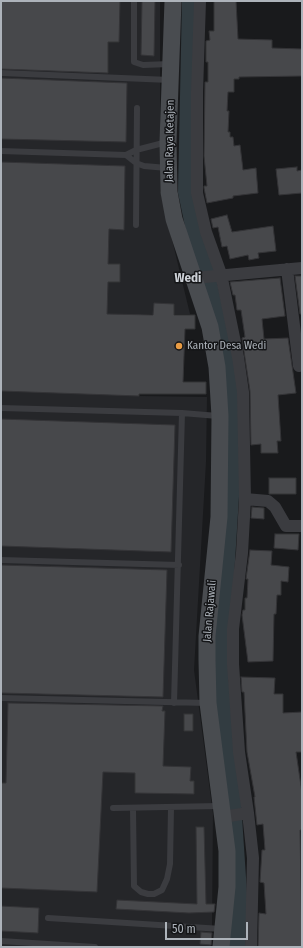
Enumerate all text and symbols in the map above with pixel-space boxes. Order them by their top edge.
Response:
street label: Jalan Raya Ketajen [163,100,177,182]
district label: Wedi [175,270,201,286]
place label: Kantor Desa Wedi [187,339,266,353]
marker: Kantor Desa Wedi [174,341,184,351]
street label: Jalan Rajawali [201,579,219,643]
scale bar [167,914,250,940]
text: 50 m [172,922,196,936]

